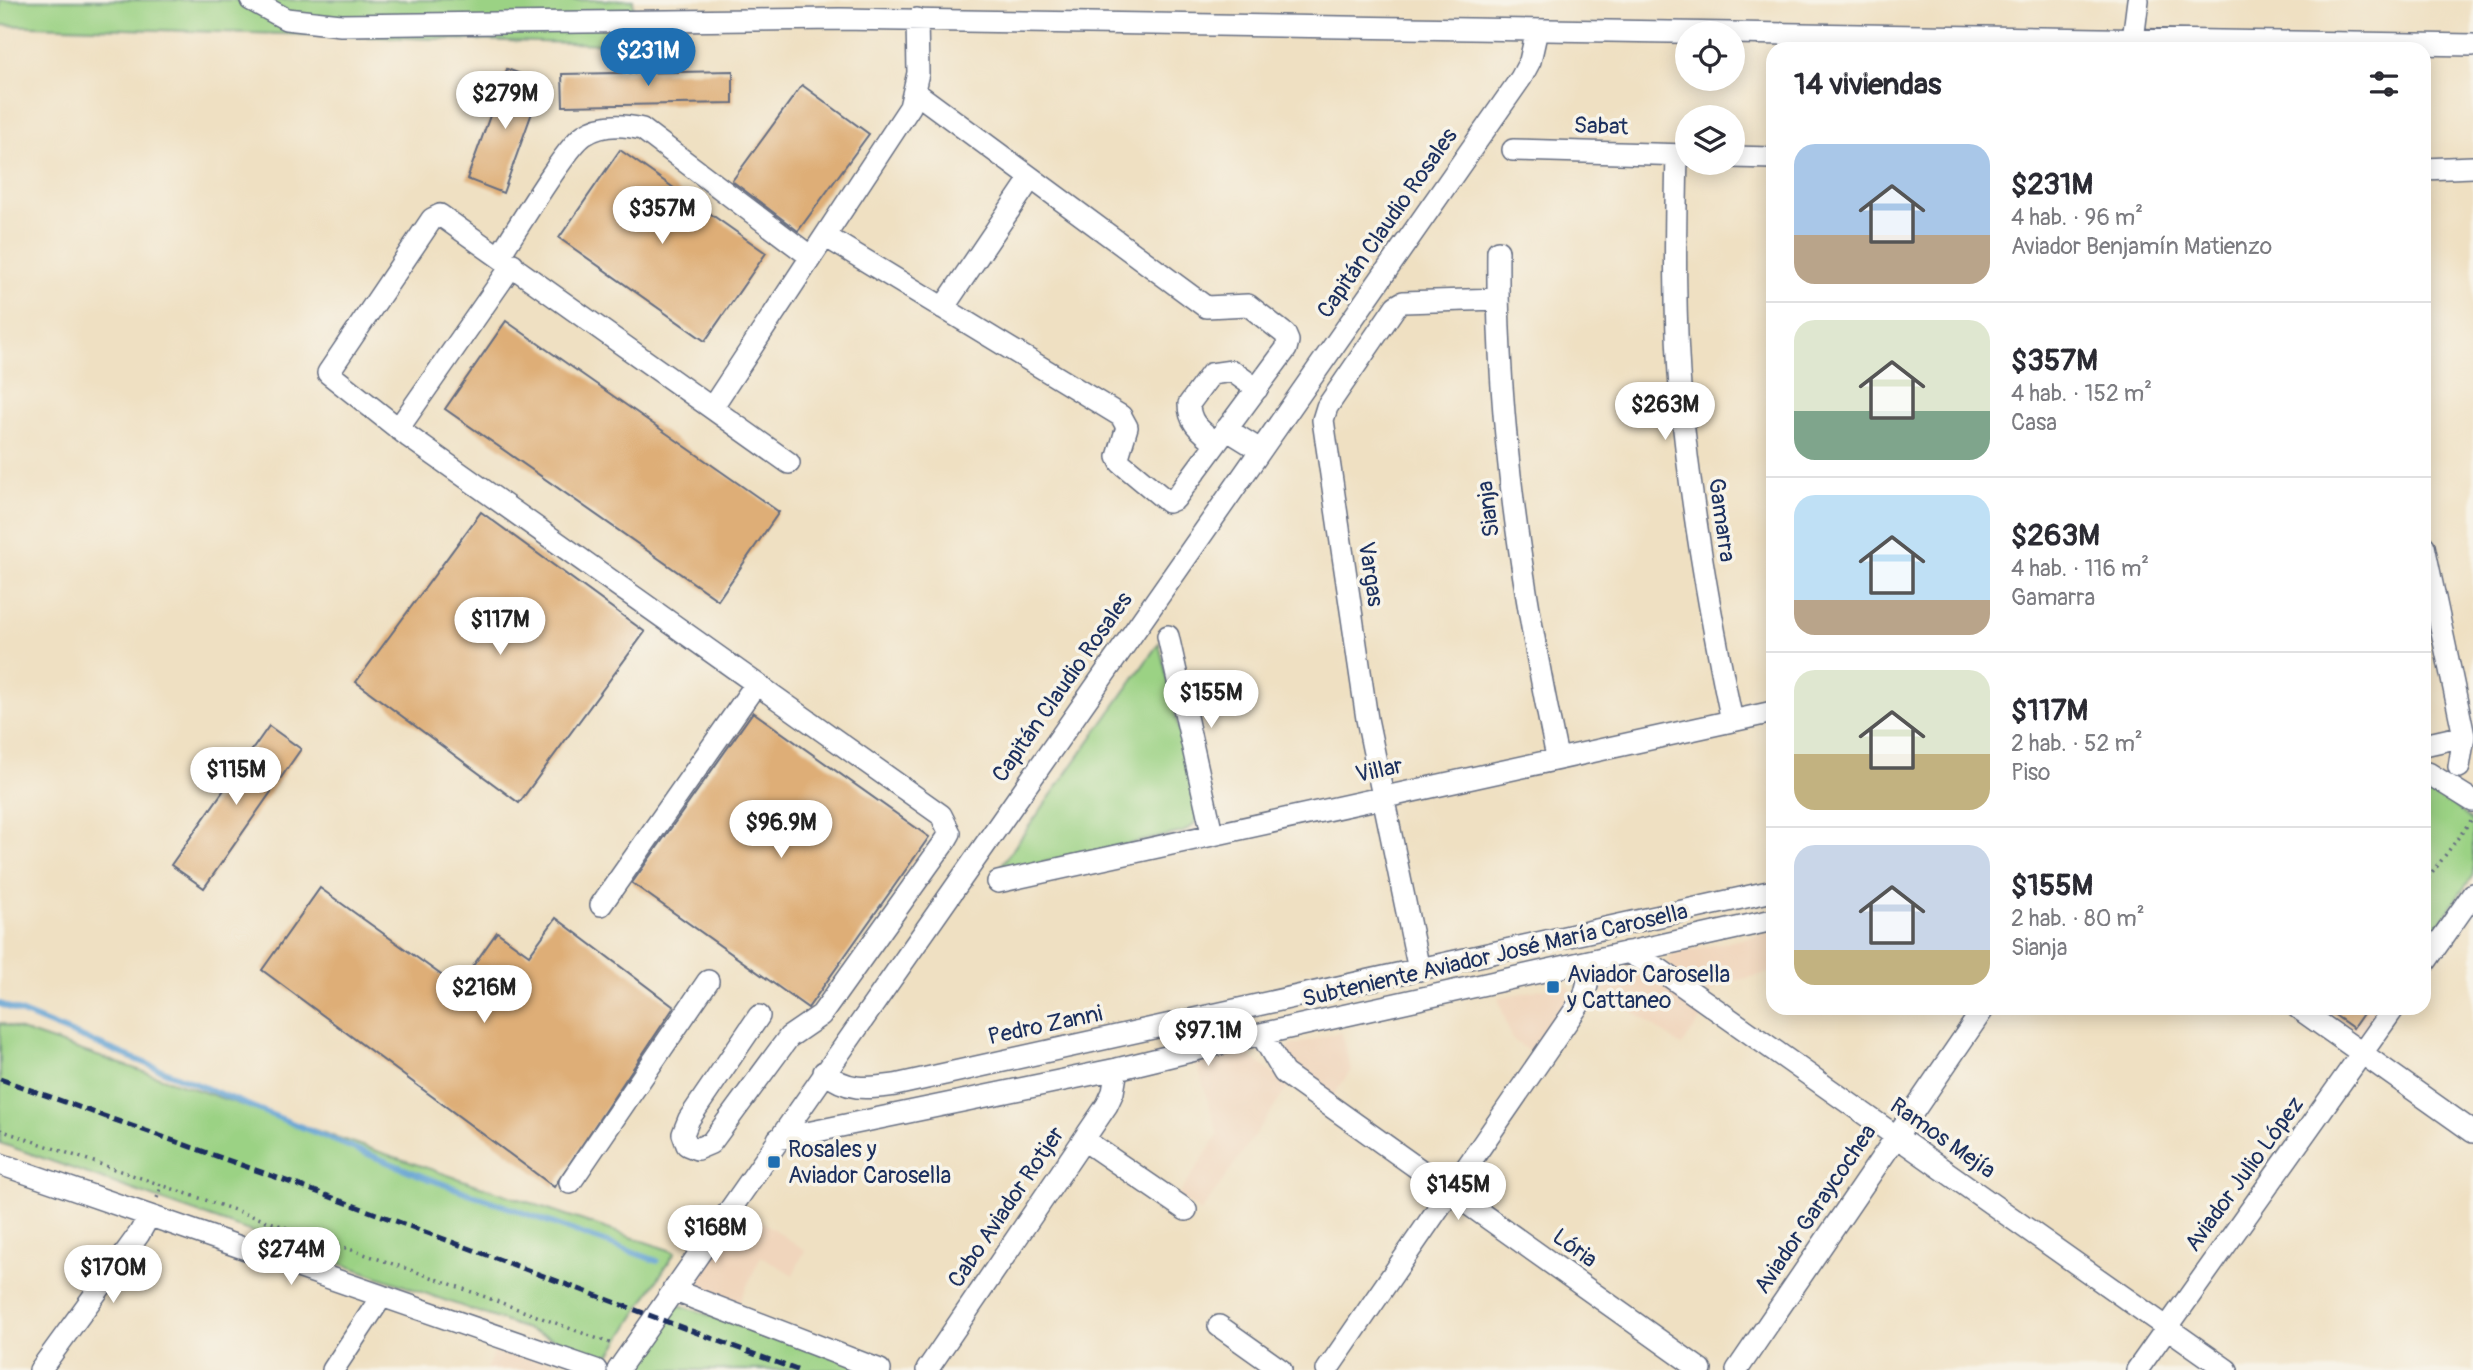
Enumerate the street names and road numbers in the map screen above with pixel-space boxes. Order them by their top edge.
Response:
street label: Sabat [1573,111,1630,141]
street label: Capitán Claudio Rosales [1310,122,1464,324]
street label: Gamarra [1702,476,1742,564]
street label: Sianja [1470,479,1506,539]
street label: Vargas [1352,540,1390,608]
street label: Capitán Claudio Rosales [985,586,1139,788]
street label: Villar [1353,751,1405,789]
street label: Subteniente Aviador José María Carosella [1300,896,1690,1014]
street label: Pedro Zanni [985,999,1105,1051]
street label: Ramos Mejía [1885,1091,2001,1185]
street label: Aviador Julio López [2178,1091,2310,1257]
street label: Aviador Garaycochea [1748,1119,1882,1299]
street label: Cabo Aviador Rotjer [941,1121,1071,1293]
street label: Lória [1547,1222,1603,1274]

